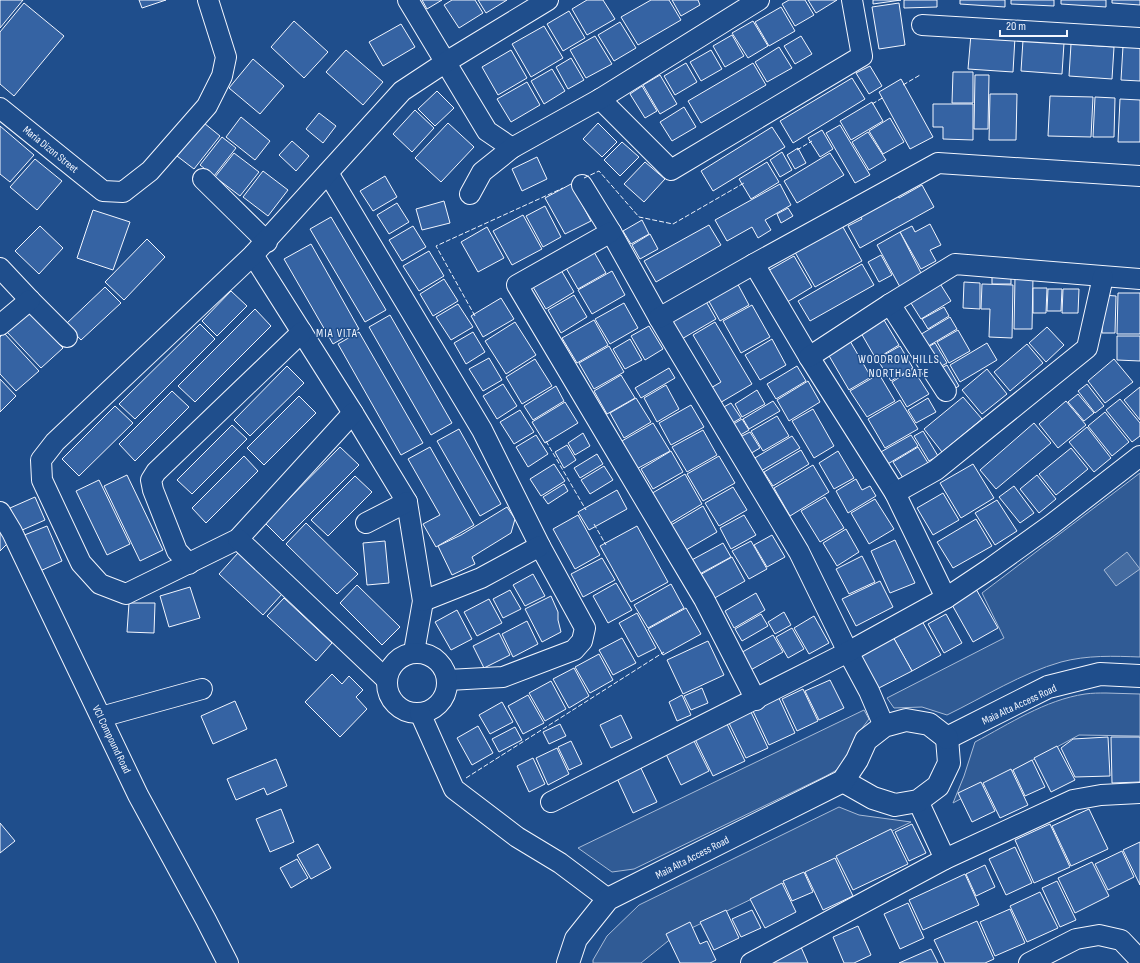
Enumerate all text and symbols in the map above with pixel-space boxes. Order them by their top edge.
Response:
scale bar [1000,12,1067,38]
text: 20 m [1006,19,1026,34]
street label: Maria Dizon Street [20,123,81,176]
district label: MIA VITA [316,326,358,341]
district label: WOODROW HILLS NORTH GATE [858,352,940,381]
street label: Maia Alta Access Road [980,681,1059,727]
street label: VCI Compound Road [89,703,134,776]
street label: Maia Alta Access Road [653,833,732,882]

